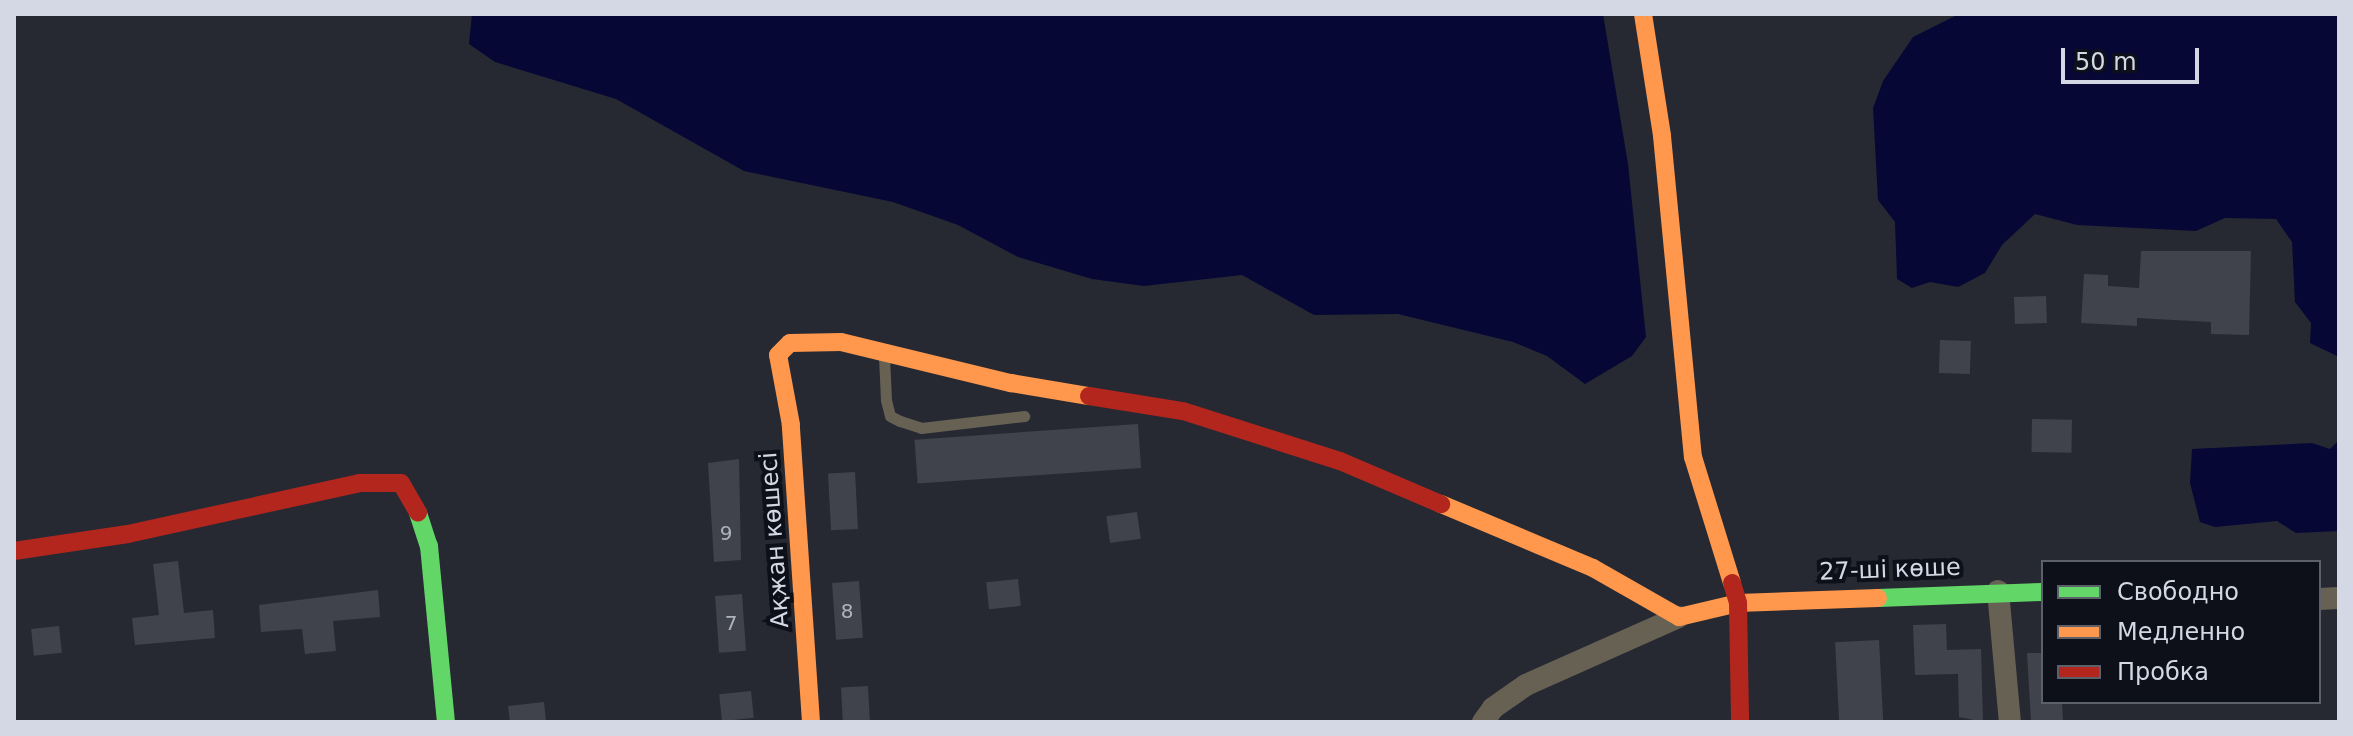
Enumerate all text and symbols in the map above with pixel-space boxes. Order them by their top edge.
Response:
scale bar [2065,32,2203,82]
text: 50 m [2075,48,2137,76]
street label: Ақжан көшесі [754,451,796,629]
house number: 9 [720,521,732,545]
street label: 27-ші көше [1819,553,1961,587]
legend [2041,560,2321,704]
text: Свободно [2117,578,2239,606]
house number: 8 [841,599,853,623]
house number: 7 [725,611,737,635]
text: Медленно [2117,618,2245,646]
text: Пробка [2117,658,2209,686]

